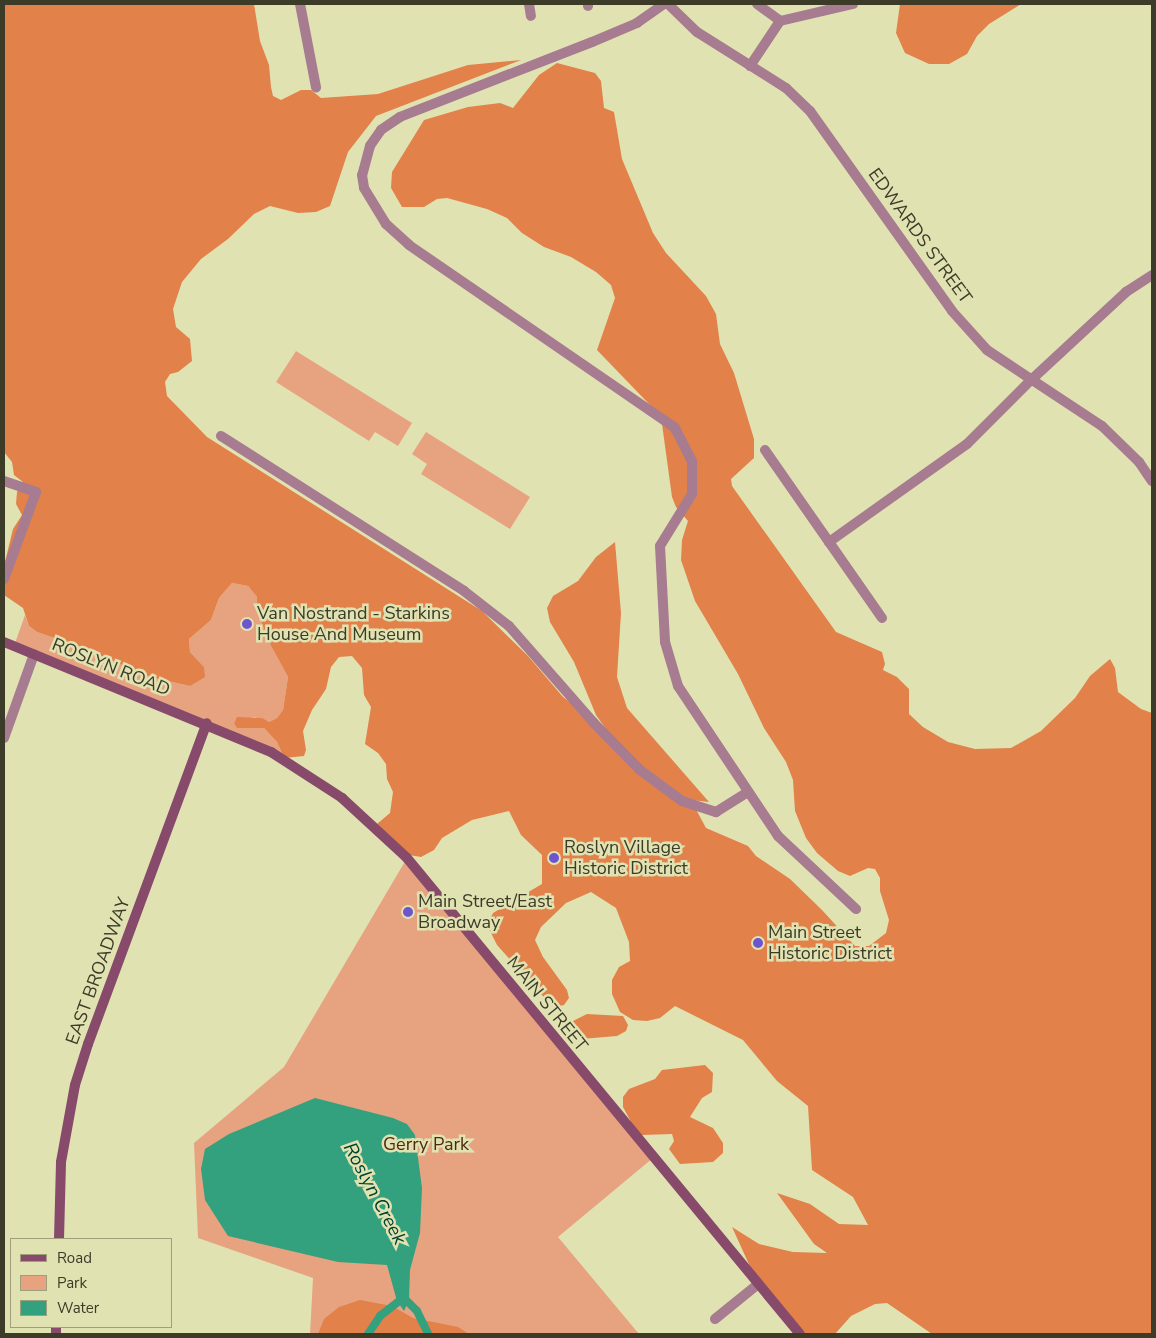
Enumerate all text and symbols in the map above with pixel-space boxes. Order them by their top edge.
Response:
street label: EDWARDS STREET [864,164,976,308]
place label: Van Nostrand - Starkins House And Museum [257,603,450,646]
marker: Van Nostrand - Starkins House And Museum [241,618,253,630]
street label: ROSLYN ROAD [49,633,173,701]
place label: Roslyn Village Historic District [564,837,688,880]
marker: Roslyn Village Historic District [548,852,560,864]
place label: Main Street/East Broadway [418,891,552,934]
street label: EAST BROADWAY [61,895,135,1047]
marker: Main Street/East Broadway [402,906,414,918]
place label: Main Street Historic District [768,922,892,964]
marker: Main Street Historic District [752,937,764,949]
street label: MAIN STREET [502,952,592,1056]
park label: Gerry Park [383,1133,469,1155]
water label: Roslyn Creek [338,1139,410,1249]
legend [10,1238,172,1328]
text: Road [57,1248,92,1268]
text: Park [57,1273,87,1293]
text: Water [57,1298,99,1318]

